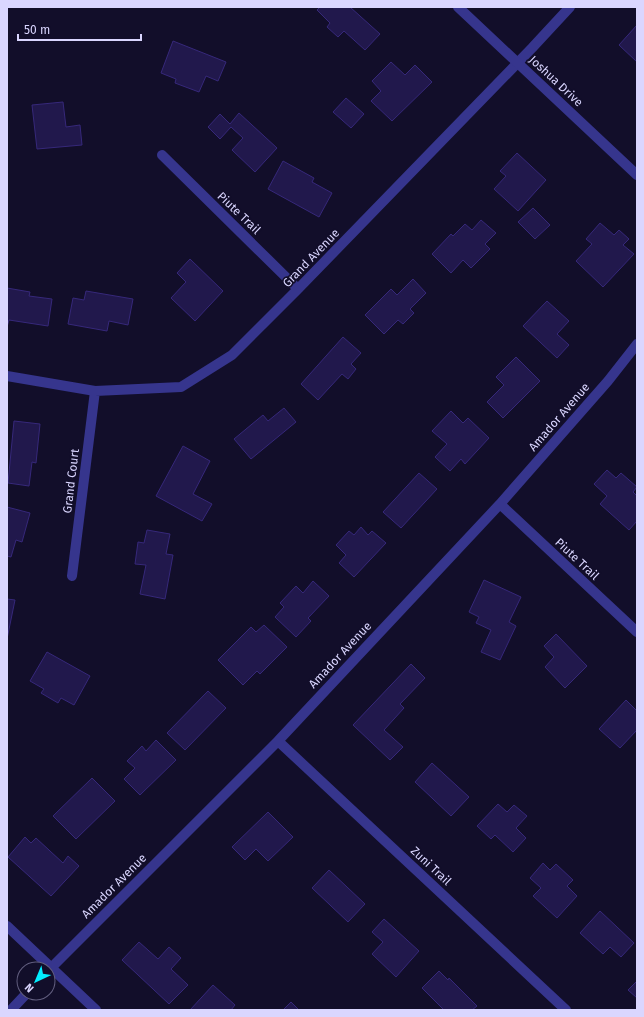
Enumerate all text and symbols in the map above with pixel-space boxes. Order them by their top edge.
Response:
scale bar [18,16,141,42]
text: 50 m [24,23,50,37]
street label: Joshua Drive [526,53,586,109]
street label: Piute Trail [214,189,264,237]
street label: Grand Avenue [280,226,342,290]
street label: Amador Avenue [526,380,592,454]
street label: Grand Court [60,447,82,514]
street label: Piute Trail [552,535,602,583]
street label: Amador Avenue [306,619,374,691]
street label: Zuni Trail [408,844,454,889]
street label: Amador Avenue [79,851,149,921]
north arrow [16,961,56,1001]
text: N [22,981,37,995]

